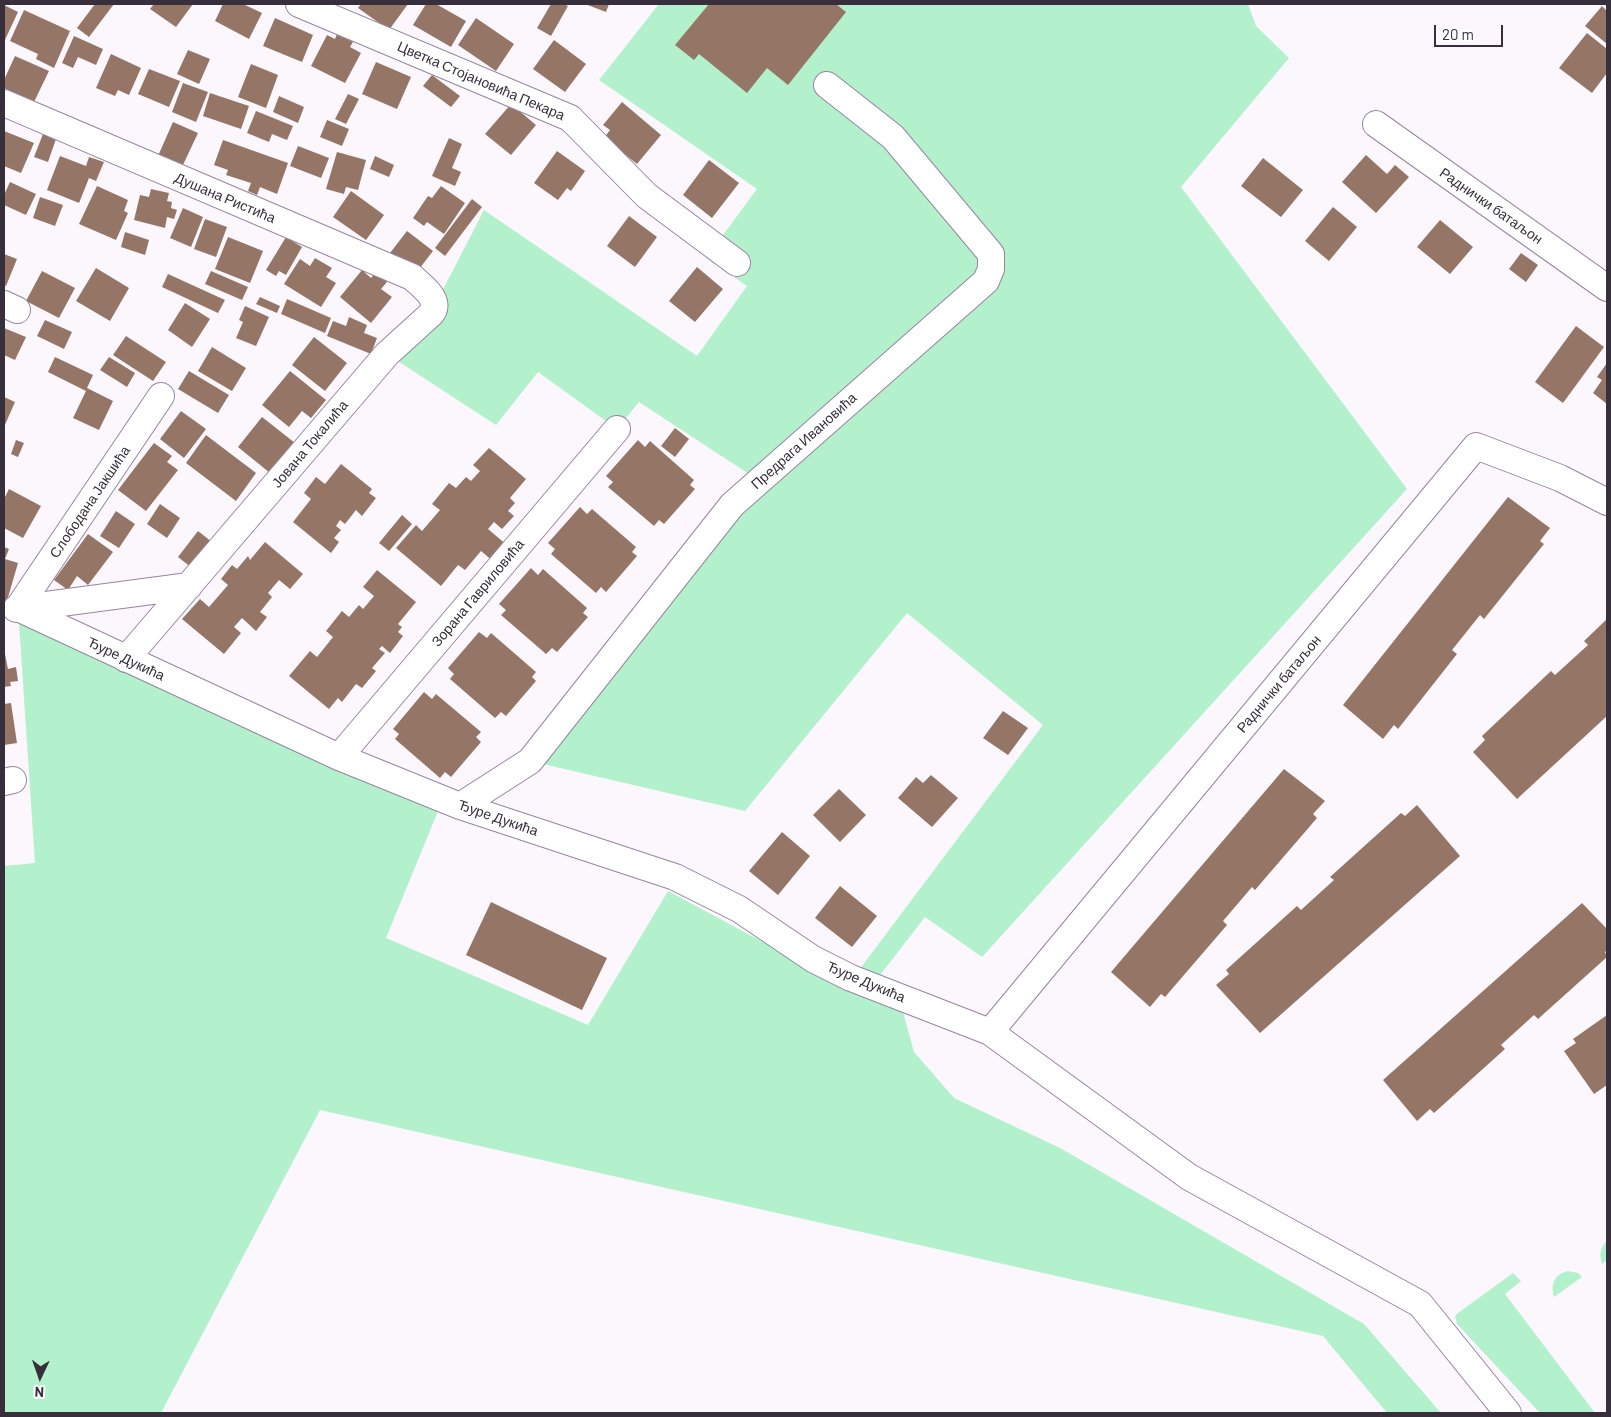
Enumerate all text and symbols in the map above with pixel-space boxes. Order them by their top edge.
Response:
scale bar [1436,15,1505,47]
text: 20 m [1442,25,1474,43]
street label: Цветка Стојановића Пекара [395,38,567,124]
street label: Раднички батаљон [1436,164,1546,248]
street label: Душана Ристића [172,169,278,227]
street label: Предрага Ивановића [748,389,860,493]
street label: Јована Токалића [268,397,352,491]
street label: Слободана Јакшића [46,443,134,561]
street label: Зорана Гавриловића [428,536,528,650]
street label: Раднички батаљон [1233,632,1325,736]
street label: Ђуре Дукића [85,634,167,684]
street label: Ђуре Дукића [456,796,540,840]
street label: Ђуре Дукића [824,958,908,1006]
north arrow [15,1352,65,1402]
text: N [34,1384,44,1401]

